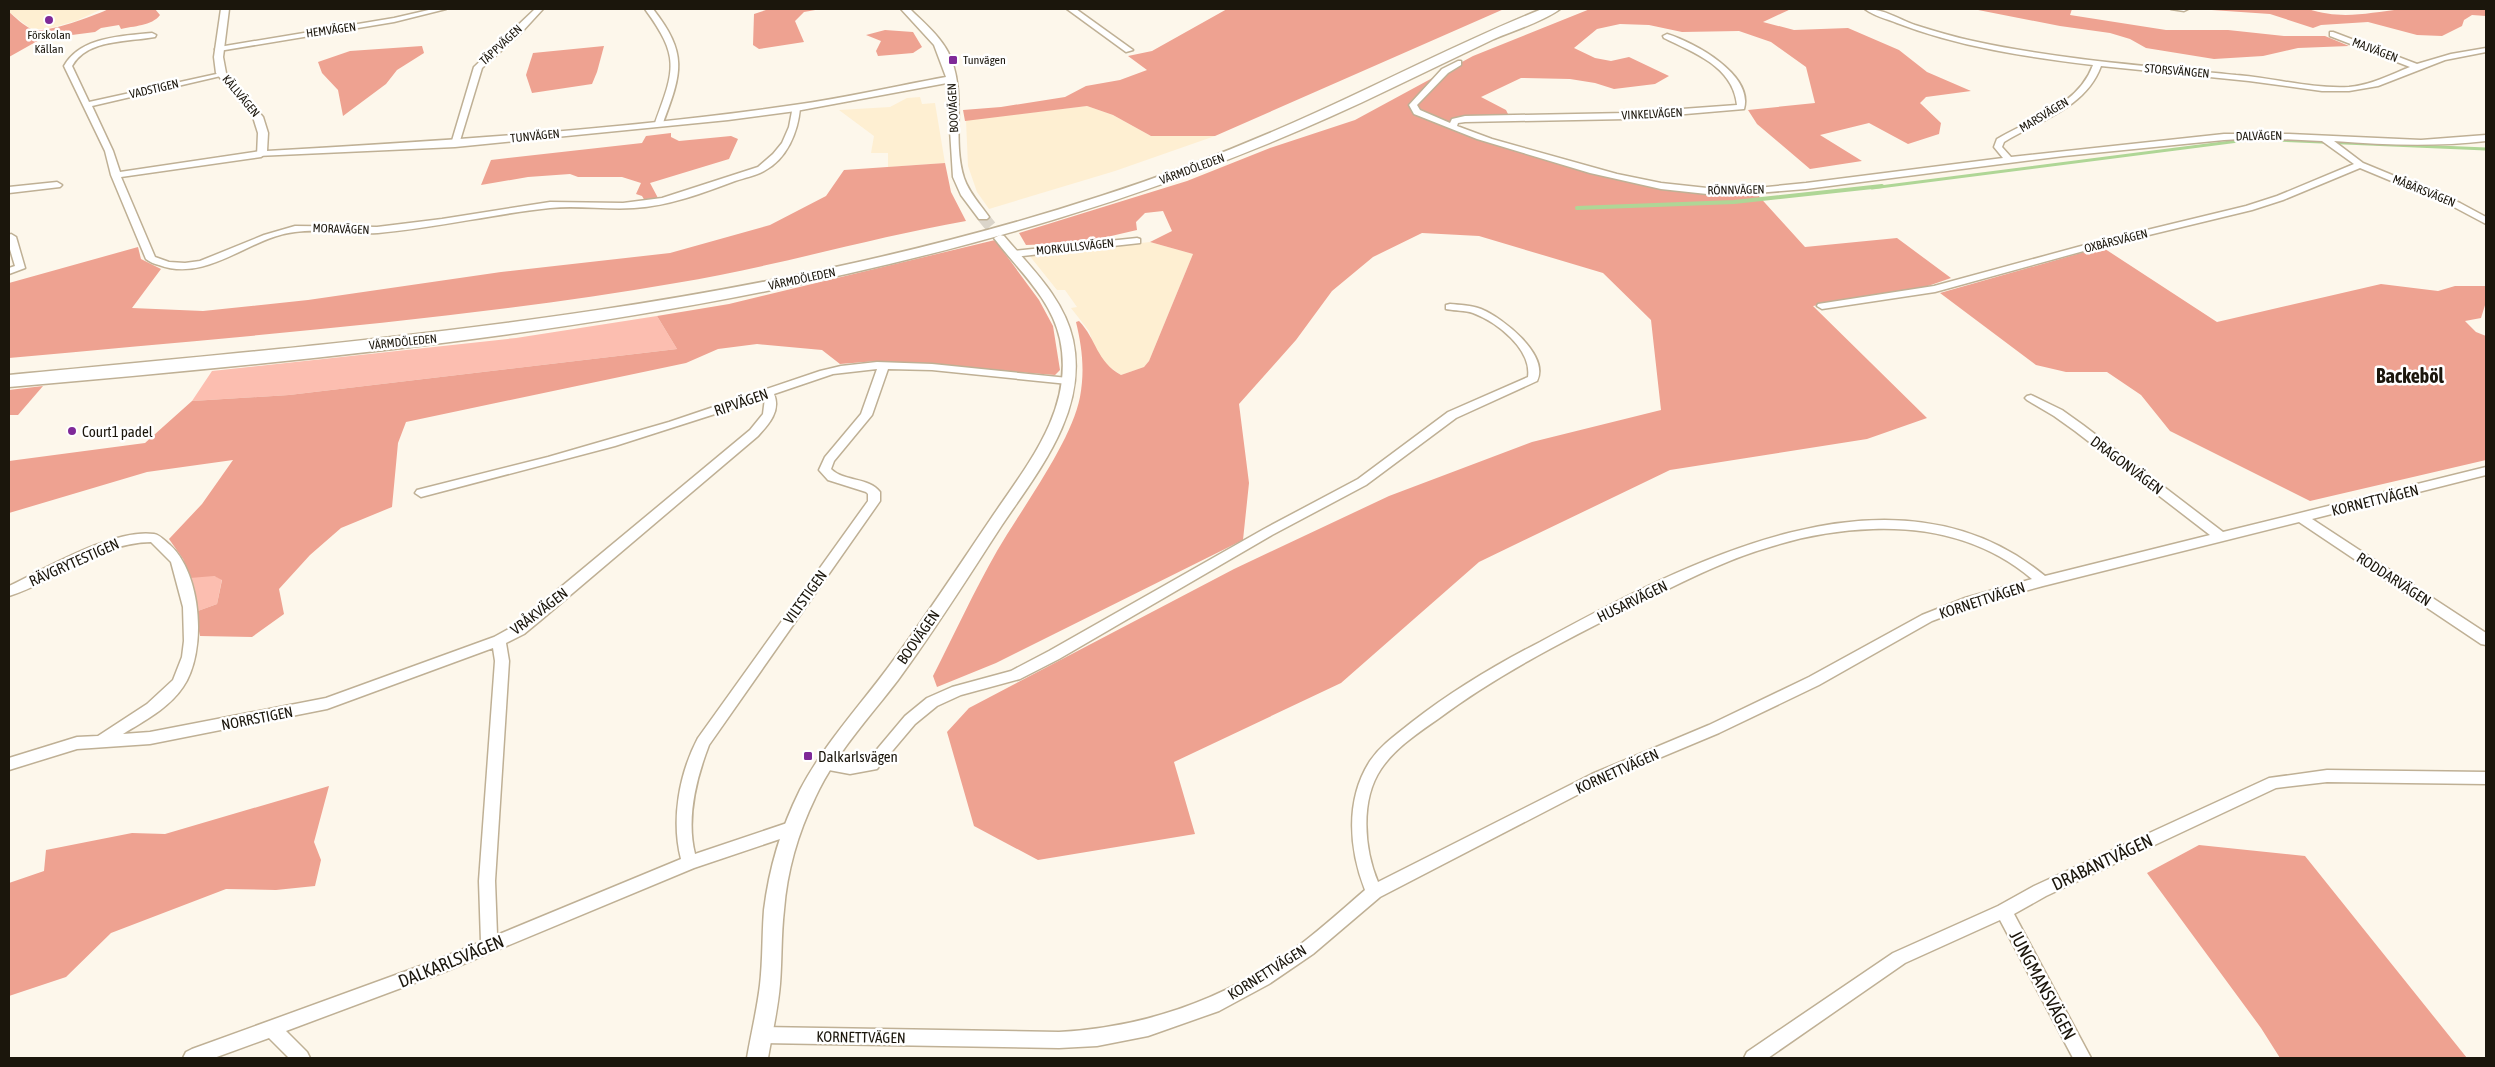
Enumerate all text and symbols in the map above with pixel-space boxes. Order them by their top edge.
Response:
marker: Förskolan Källan [43,14,55,26]
street label: HEMVÄGEN [305,20,357,40]
street label: TÄPPVÄGEN [477,22,525,68]
place label: Förskolan Källan [27,28,71,56]
street label: MAJVÄGEN [2350,35,2400,65]
place label: Tunvägen [963,53,1006,67]
marker: Tunvägen [947,54,959,66]
street label: STORSVÄNGEN [2144,61,2210,81]
street label: KÄLLVÄGEN [219,72,263,120]
street label: VADSTIGEN [128,77,180,101]
street label: BOOVÄGEN [945,83,961,133]
street label: MARSVÄGEN [2017,95,2071,135]
street label: VINKELVÄGEN [1621,105,1683,123]
street label: TUNVÄGEN [510,126,560,146]
street label: DALVÄGEN [2236,129,2282,143]
street label: VÄRMDÖLEDEN [1158,151,1226,187]
street label: MÅBÄRSVÄGEN [2390,172,2458,210]
street label: RÖNNVÄGEN [1707,183,1765,197]
street label: MORAVÄGEN [312,221,370,237]
street label: OXBÄRSVÄGEN [2083,226,2149,256]
street label: MORKULLSVÄGEN [1035,236,1115,258]
street label: VÄRMDÖLEDEN [767,265,837,293]
street label: VÄRMDÖLEDEN [368,331,438,353]
district label: Backeböl [2376,364,2445,387]
street label: RIPVÄGEN [712,385,770,419]
place label: Court1 padel [82,423,153,440]
marker: Court1 padel [66,425,78,437]
street label: DRAGONVÄGEN [2087,432,2167,498]
street label: KORNETTVÄGEN [2330,481,2420,519]
street label: RÄVGRYTESTIGEN [26,535,122,589]
street label: RODDARVÄGEN [2354,549,2434,609]
street label: VILTSTIGEN [780,567,830,627]
street label: HUSARVÄGEN [1594,577,1670,625]
street label: KORNETTVÄGEN [1937,578,2027,622]
street label: VRÅKVÄGEN [507,584,571,638]
street label: BOOVÄGEN [893,607,943,667]
street label: NORRSTIGEN [220,703,294,733]
street label: KORNETTVÄGEN [1573,745,1661,797]
place label: Dalkarlsvägen [818,748,898,765]
marker: Dalkarlsvägen [802,750,814,762]
street label: DRABANTVÄGEN [2048,829,2156,895]
street label: JUNGMANSVÄGEN [2005,927,2081,1043]
street label: DALKARLSVÄGEN [395,930,507,992]
street label: KORNETTVÄGEN [1225,941,1309,1003]
street label: KORNETTVÄGEN [816,1028,906,1046]

